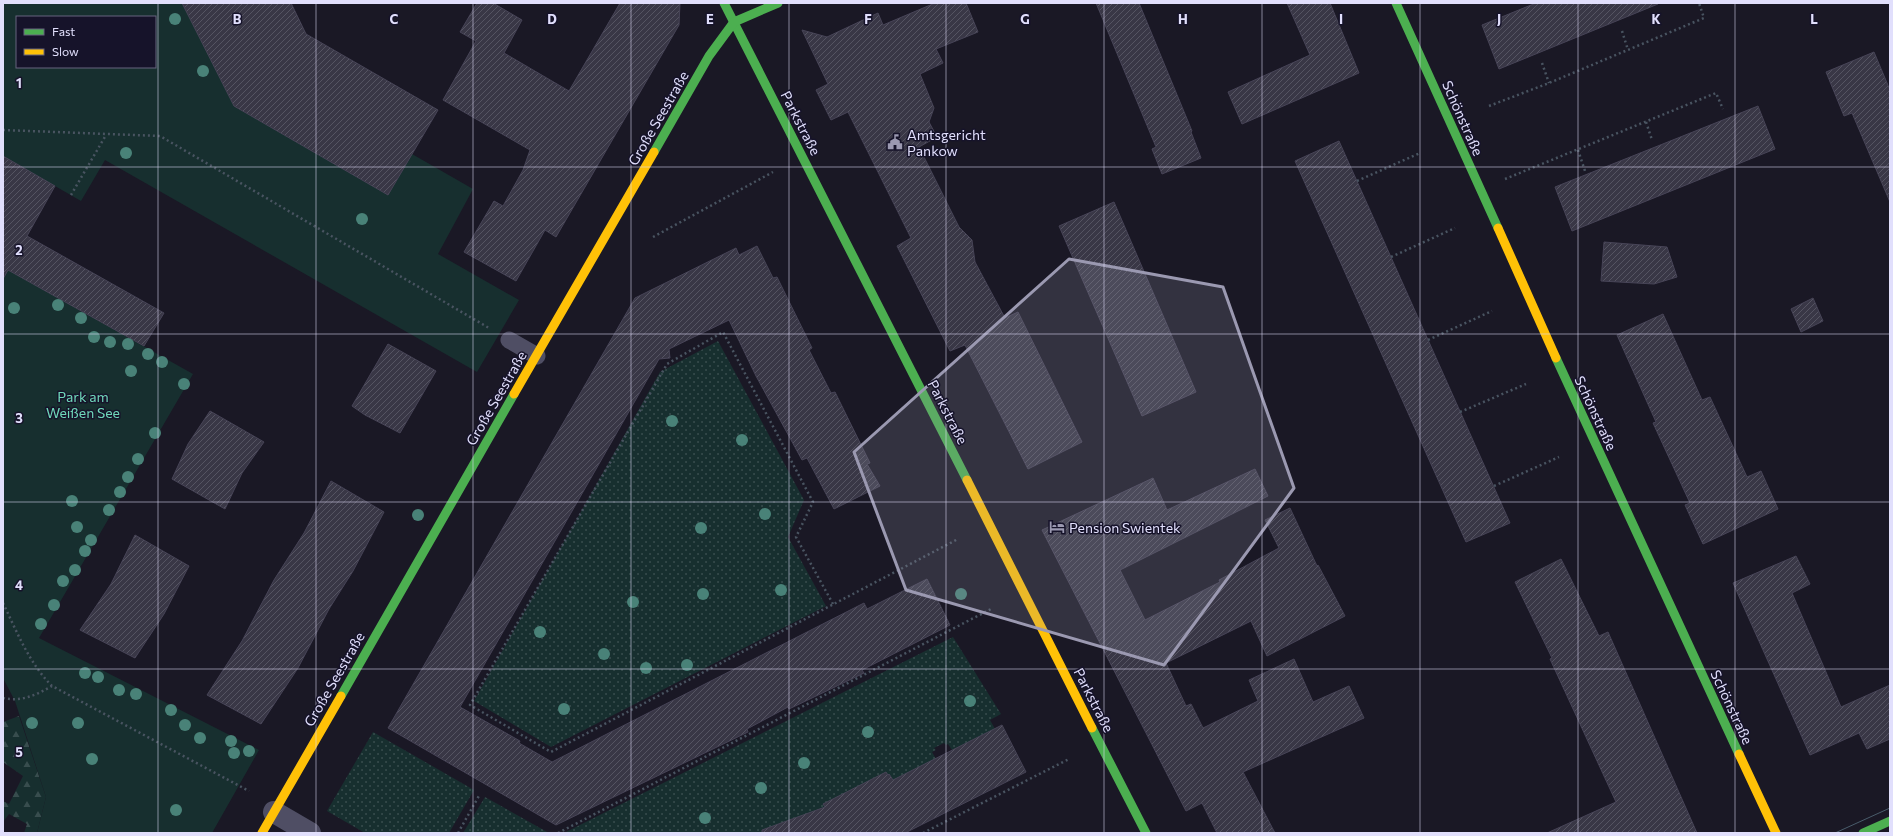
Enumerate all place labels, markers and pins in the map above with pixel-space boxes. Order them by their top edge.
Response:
place label: Amtsgericht Pankow [907,126,986,159]
public building icon: Amtsgericht Pankow [886,133,904,151]
hotel icon: Pension Swientek [1048,518,1066,536]
place label: Pension Swientek [1069,519,1181,536]

